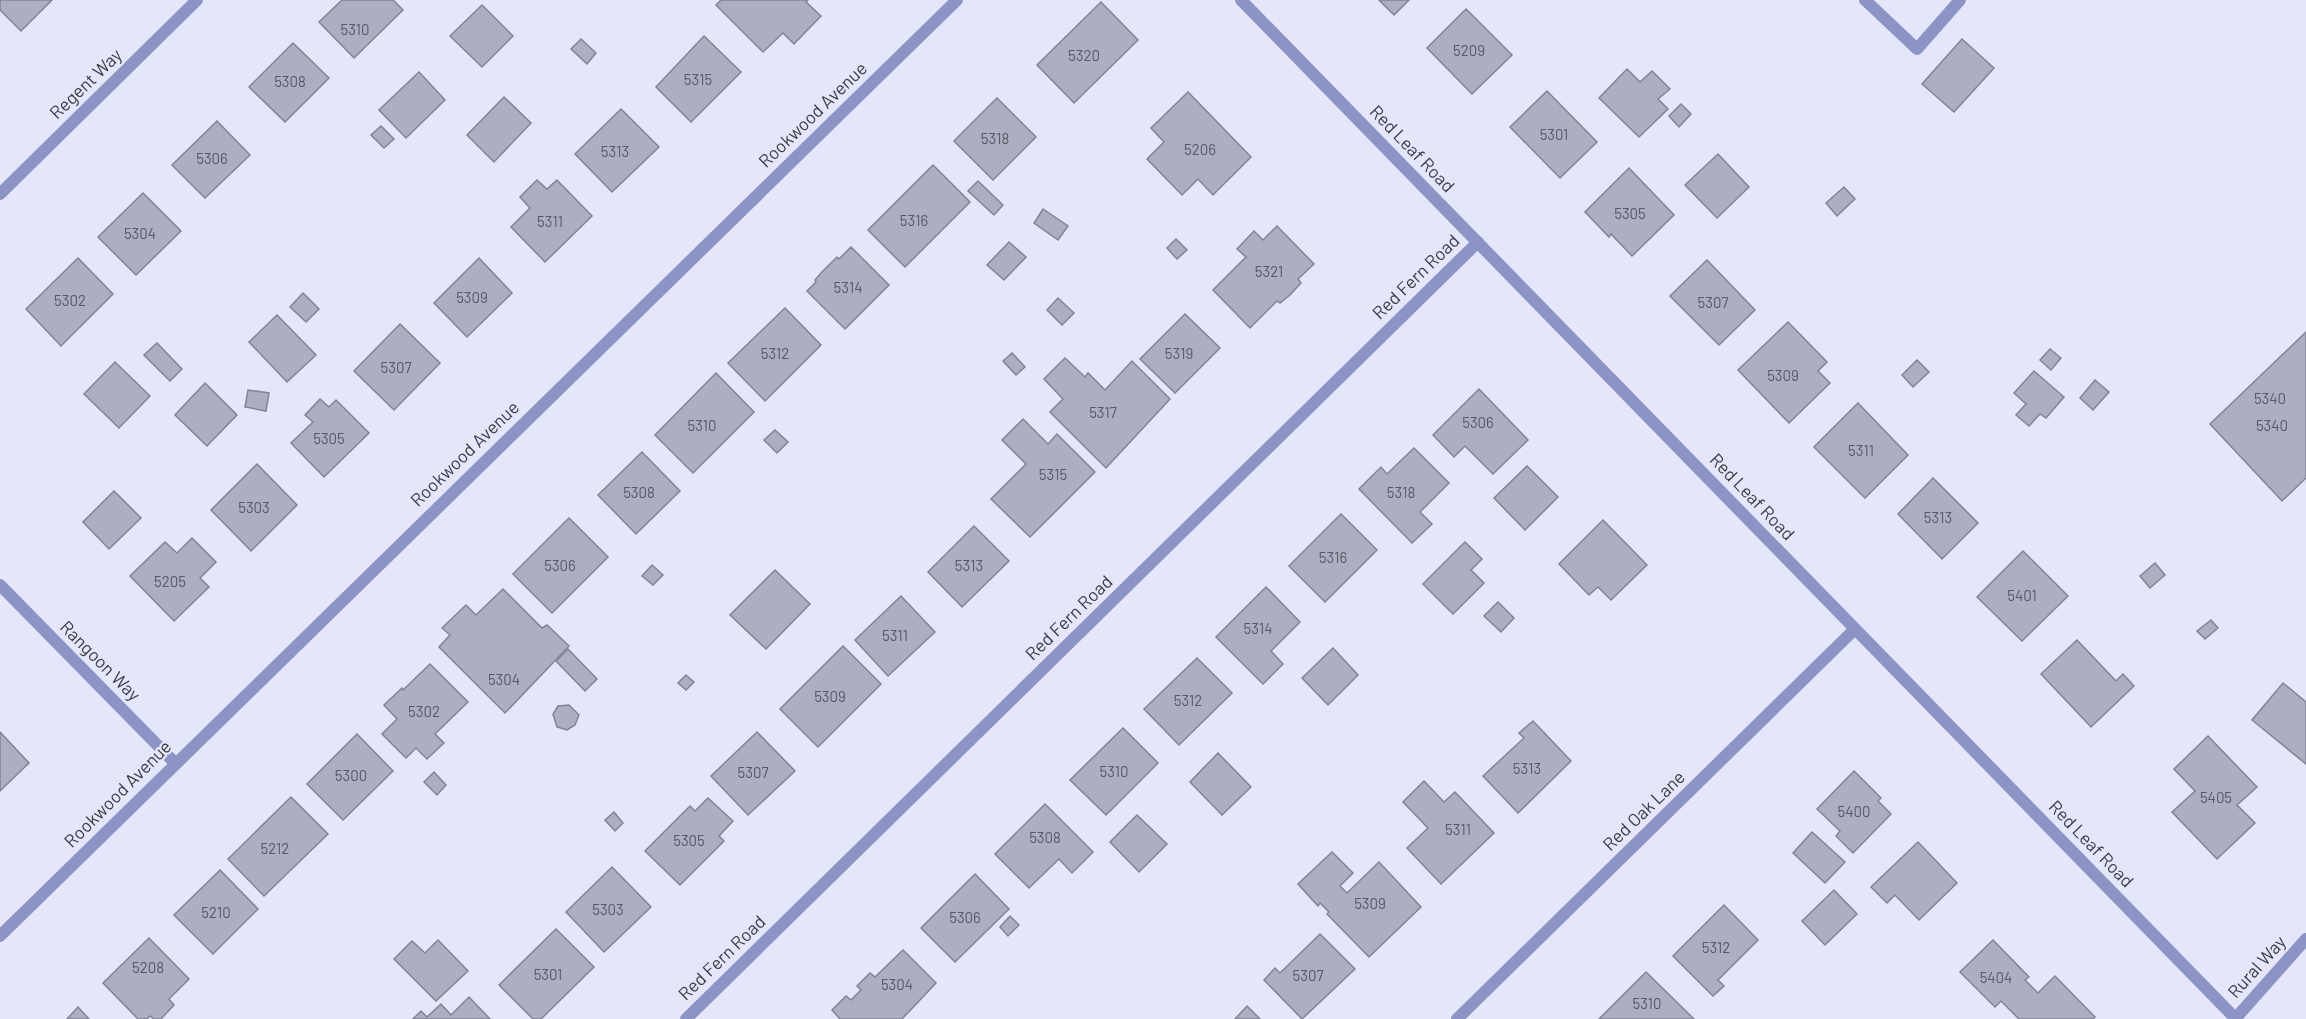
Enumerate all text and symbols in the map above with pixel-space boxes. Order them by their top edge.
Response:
house number: 5310 [340,20,370,38]
house number: 5209 [1453,41,1485,59]
street label: Regent Way [45,43,126,123]
house number: 5320 [1068,46,1100,64]
street label: Rookwood Avenue [753,57,871,172]
house number: 5315 [684,70,712,88]
house number: 5308 [274,72,306,90]
street label: Red Leaf Road [1366,100,1460,196]
house number: 5301 [1540,125,1568,143]
house number: 5318 [981,129,1009,147]
house number: 5206 [1184,140,1216,158]
house number: 5313 [601,142,629,160]
house number: 5306 [196,149,228,167]
house number: 5305 [1614,204,1646,222]
house number: 5316 [900,211,928,229]
house number: 5311 [537,212,563,230]
house number: 5304 [124,224,156,242]
street label: Red Fern Road [1367,229,1463,323]
house number: 5321 [1255,262,1283,280]
house number: 5314 [834,278,862,296]
house number: 5309 [456,288,488,306]
house number: 5302 [54,291,86,309]
house number: 5307 [1697,293,1729,311]
house number: 5312 [761,344,789,362]
house number: 5319 [1165,344,1193,362]
house number: 5307 [380,358,412,376]
house number: 5309 [1767,366,1799,384]
house number: 5340 [2254,389,2286,407]
street label: Rookwood Avenue [405,396,523,511]
house number: 5317 [1089,403,1117,421]
house number: 5306 [1462,413,1494,431]
house number: 5310 [687,416,717,434]
house number: 5340 [2256,416,2288,434]
house number: 5305 [313,429,345,447]
house number: 5311 [1848,441,1874,459]
street label: Red Leaf Road [1706,448,1800,544]
house number: 5315 [1039,465,1067,483]
house number: 5308 [623,483,655,501]
house number: 5318 [1387,483,1415,501]
house number: 5303 [238,498,270,516]
house number: 5313 [1924,508,1952,526]
house number: 5316 [1319,548,1347,566]
house number: 5306 [544,556,576,574]
house number: 5313 [955,556,983,574]
street label: Red Fern Road [1020,570,1116,664]
house number: 5205 [154,572,186,590]
house number: 5401 [2007,586,2037,604]
street label: Rangoon Way [56,615,146,705]
house number: 5314 [1244,619,1272,637]
house number: 5311 [882,626,908,644]
house number: 5304 [488,670,520,688]
house number: 5309 [814,687,846,705]
house number: 5312 [1174,691,1202,709]
house number: 5302 [408,702,440,720]
street label: Rookwood Avenue [59,735,175,851]
house number: 5313 [1513,759,1541,777]
house number: 5310 [1099,762,1129,780]
house number: 5307 [737,763,769,781]
house number: 5300 [335,766,367,784]
street label: Red Oak Lane [1598,766,1689,855]
house number: 5405 [2200,788,2232,806]
street label: Red Leaf Road [2045,795,2139,891]
house number: 5400 [1838,802,1870,820]
house number: 5311 [1445,820,1471,838]
house number: 5308 [1029,828,1061,846]
house number: 5305 [673,831,705,849]
house number: 5212 [261,839,289,857]
house number: 5309 [1354,894,1386,912]
house number: 5303 [592,900,624,918]
house number: 5210 [201,903,231,921]
house number: 5306 [949,908,981,926]
street label: Red Fern Road [673,910,769,1004]
street label: Rural Way [2223,931,2290,1002]
house number: 5312 [1702,938,1730,956]
house number: 5208 [132,958,164,976]
house number: 5301 [534,965,562,983]
house number: 5307 [1292,966,1324,984]
house number: 5404 [1980,968,2012,986]
house number: 5304 [881,975,913,993]
house number: 5310 [1632,994,1662,1012]

